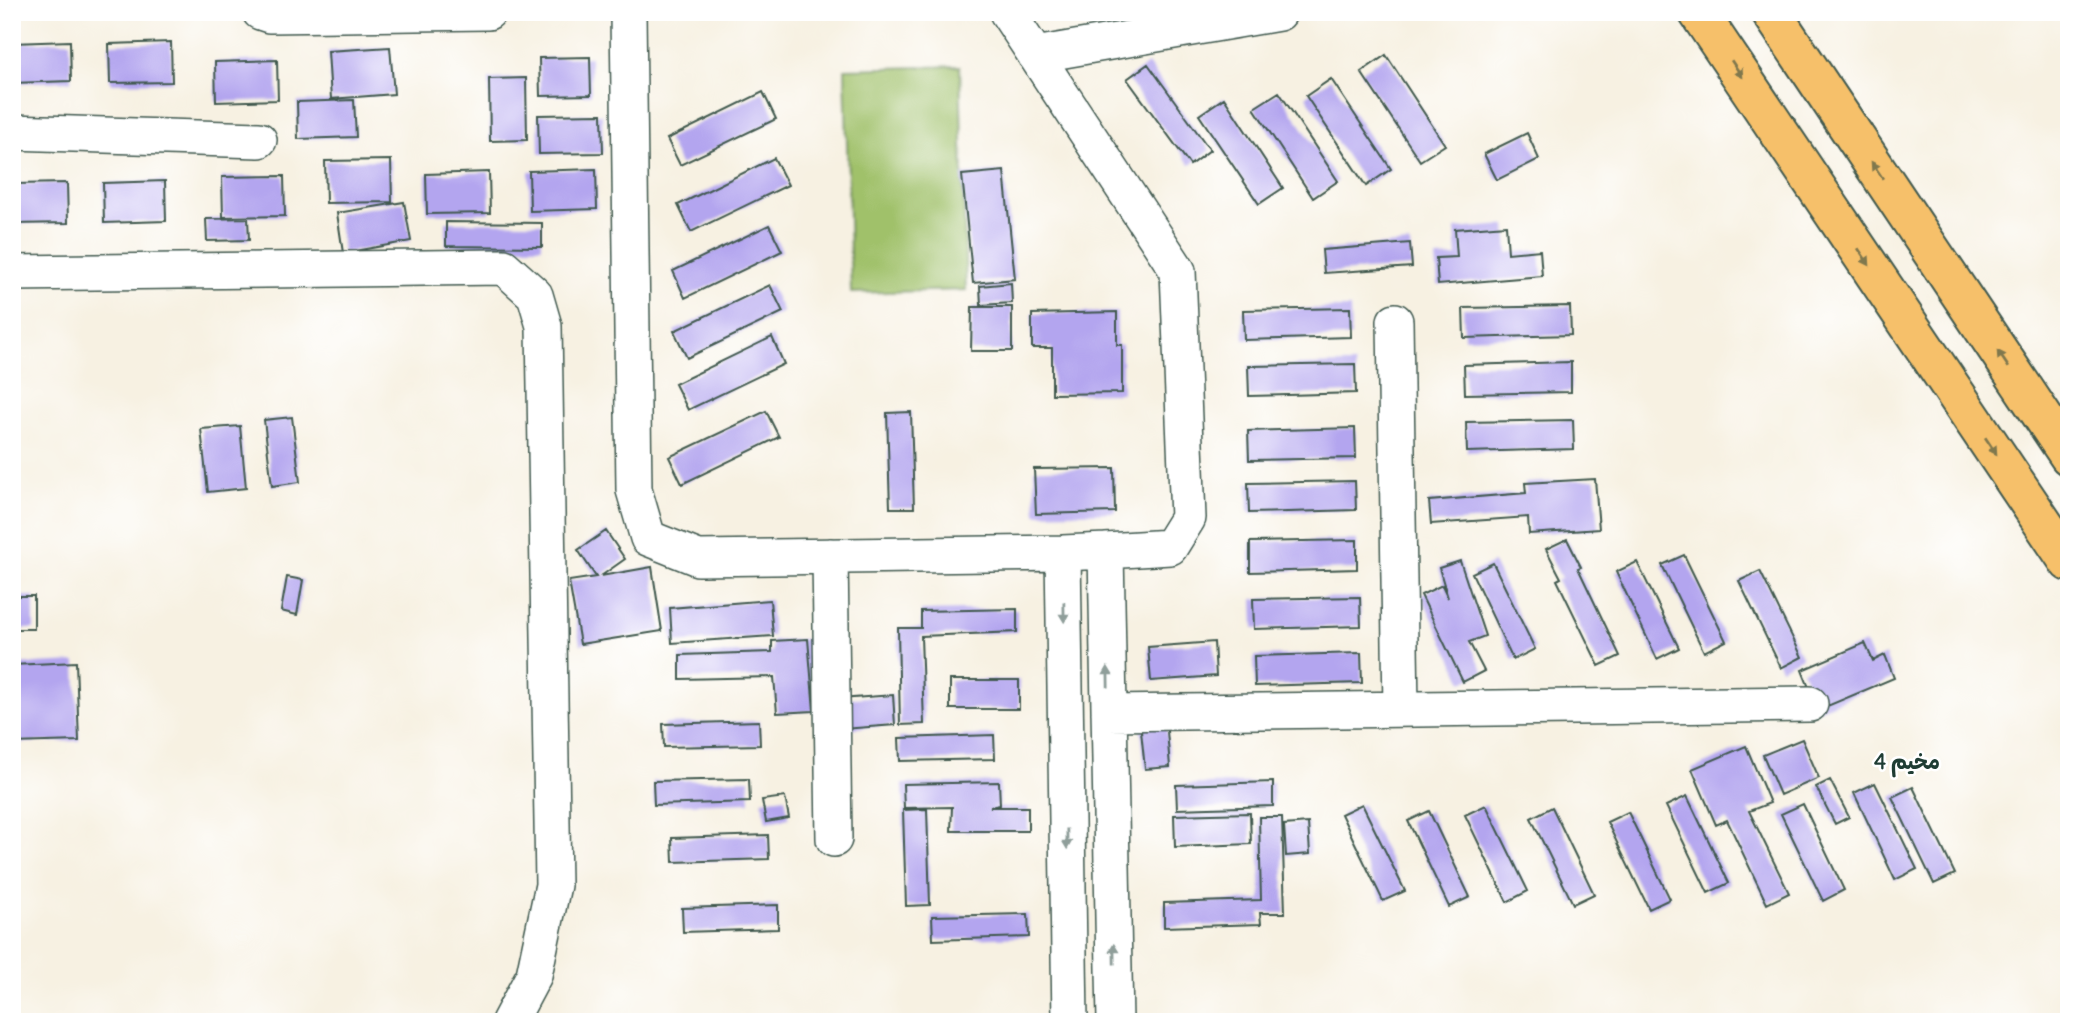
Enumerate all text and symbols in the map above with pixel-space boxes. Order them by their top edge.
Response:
one-way arrow [1730,59,1743,79]
one-way arrow [1870,161,1884,179]
one-way arrow [1857,248,1870,267]
one-way arrow [1997,349,2010,369]
one-way arrow [1984,437,1998,455]
one-way arrow [1058,601,1070,623]
one-way arrow [1102,666,1114,688]
district label: مخيم 4 [1874,748,1940,778]
one-way arrow [1061,828,1073,850]
one-way arrow [1108,942,1120,964]

